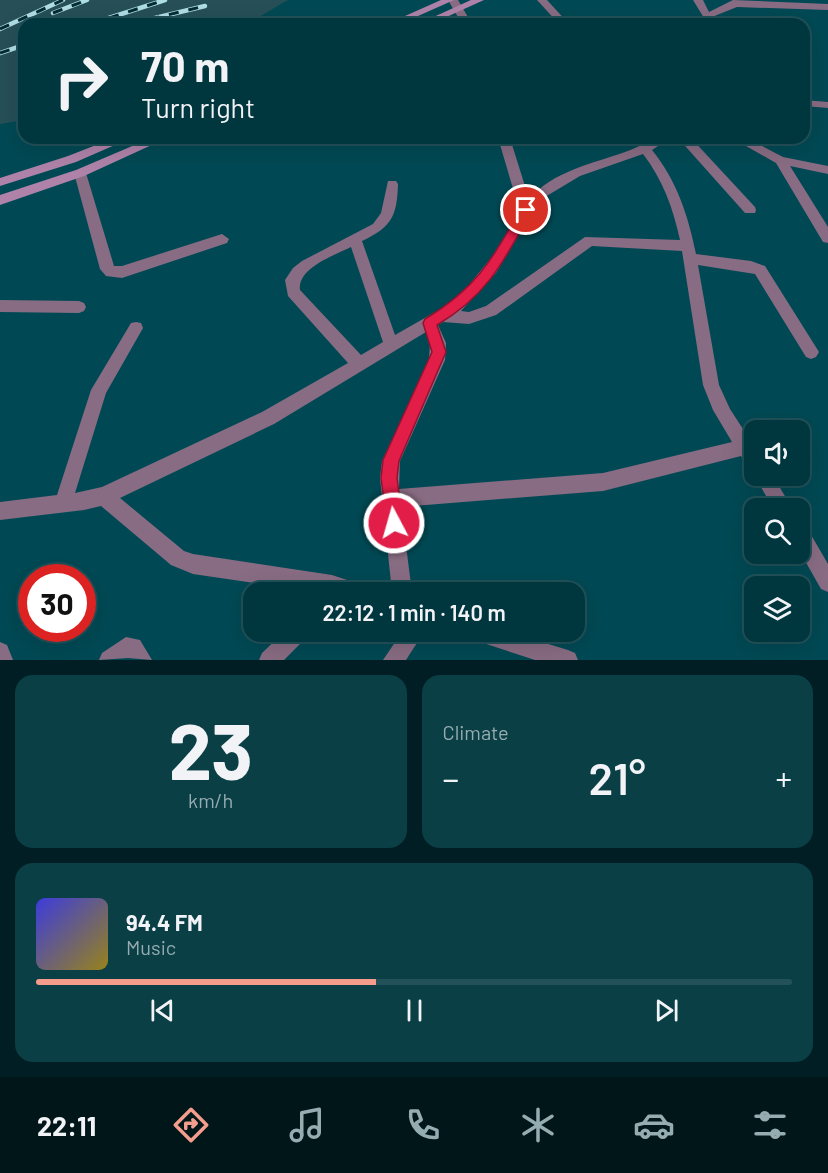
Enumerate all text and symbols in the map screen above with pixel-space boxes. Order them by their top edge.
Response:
text: 70 m [141,40,229,90]
icon: right [42,42,120,120]
text: Turn right [141,91,255,123]
pin [500,184,551,235]
icon: arrive [509,193,542,226]
map controls [744,420,810,642]
button: sound [744,420,810,486]
position arrow [362,491,426,555]
button: search [744,498,810,564]
speed limit sign: 30 [18,564,96,642]
button: layers [744,576,810,642]
text: 22:12 · 1 min · 140 m [322,599,506,625]
text: 23 [168,702,253,796]
text: Climate [443,720,509,744]
text: 21° [589,750,646,804]
text: − [443,758,459,798]
text: + [775,758,792,798]
text: km/h [188,788,233,812]
text: 94.4 FM [126,909,203,935]
text: Music [126,935,176,959]
icon: previous [146,994,179,1027]
icon: pause [398,994,431,1027]
icon: next [650,994,683,1027]
icon: directions [170,1104,212,1146]
icon: music [286,1104,328,1146]
icon: phone [402,1104,444,1146]
icon: climate [517,1104,559,1146]
icon: car [633,1104,675,1146]
icon: filters [749,1104,791,1146]
text: 22:11 [37,1109,96,1141]

